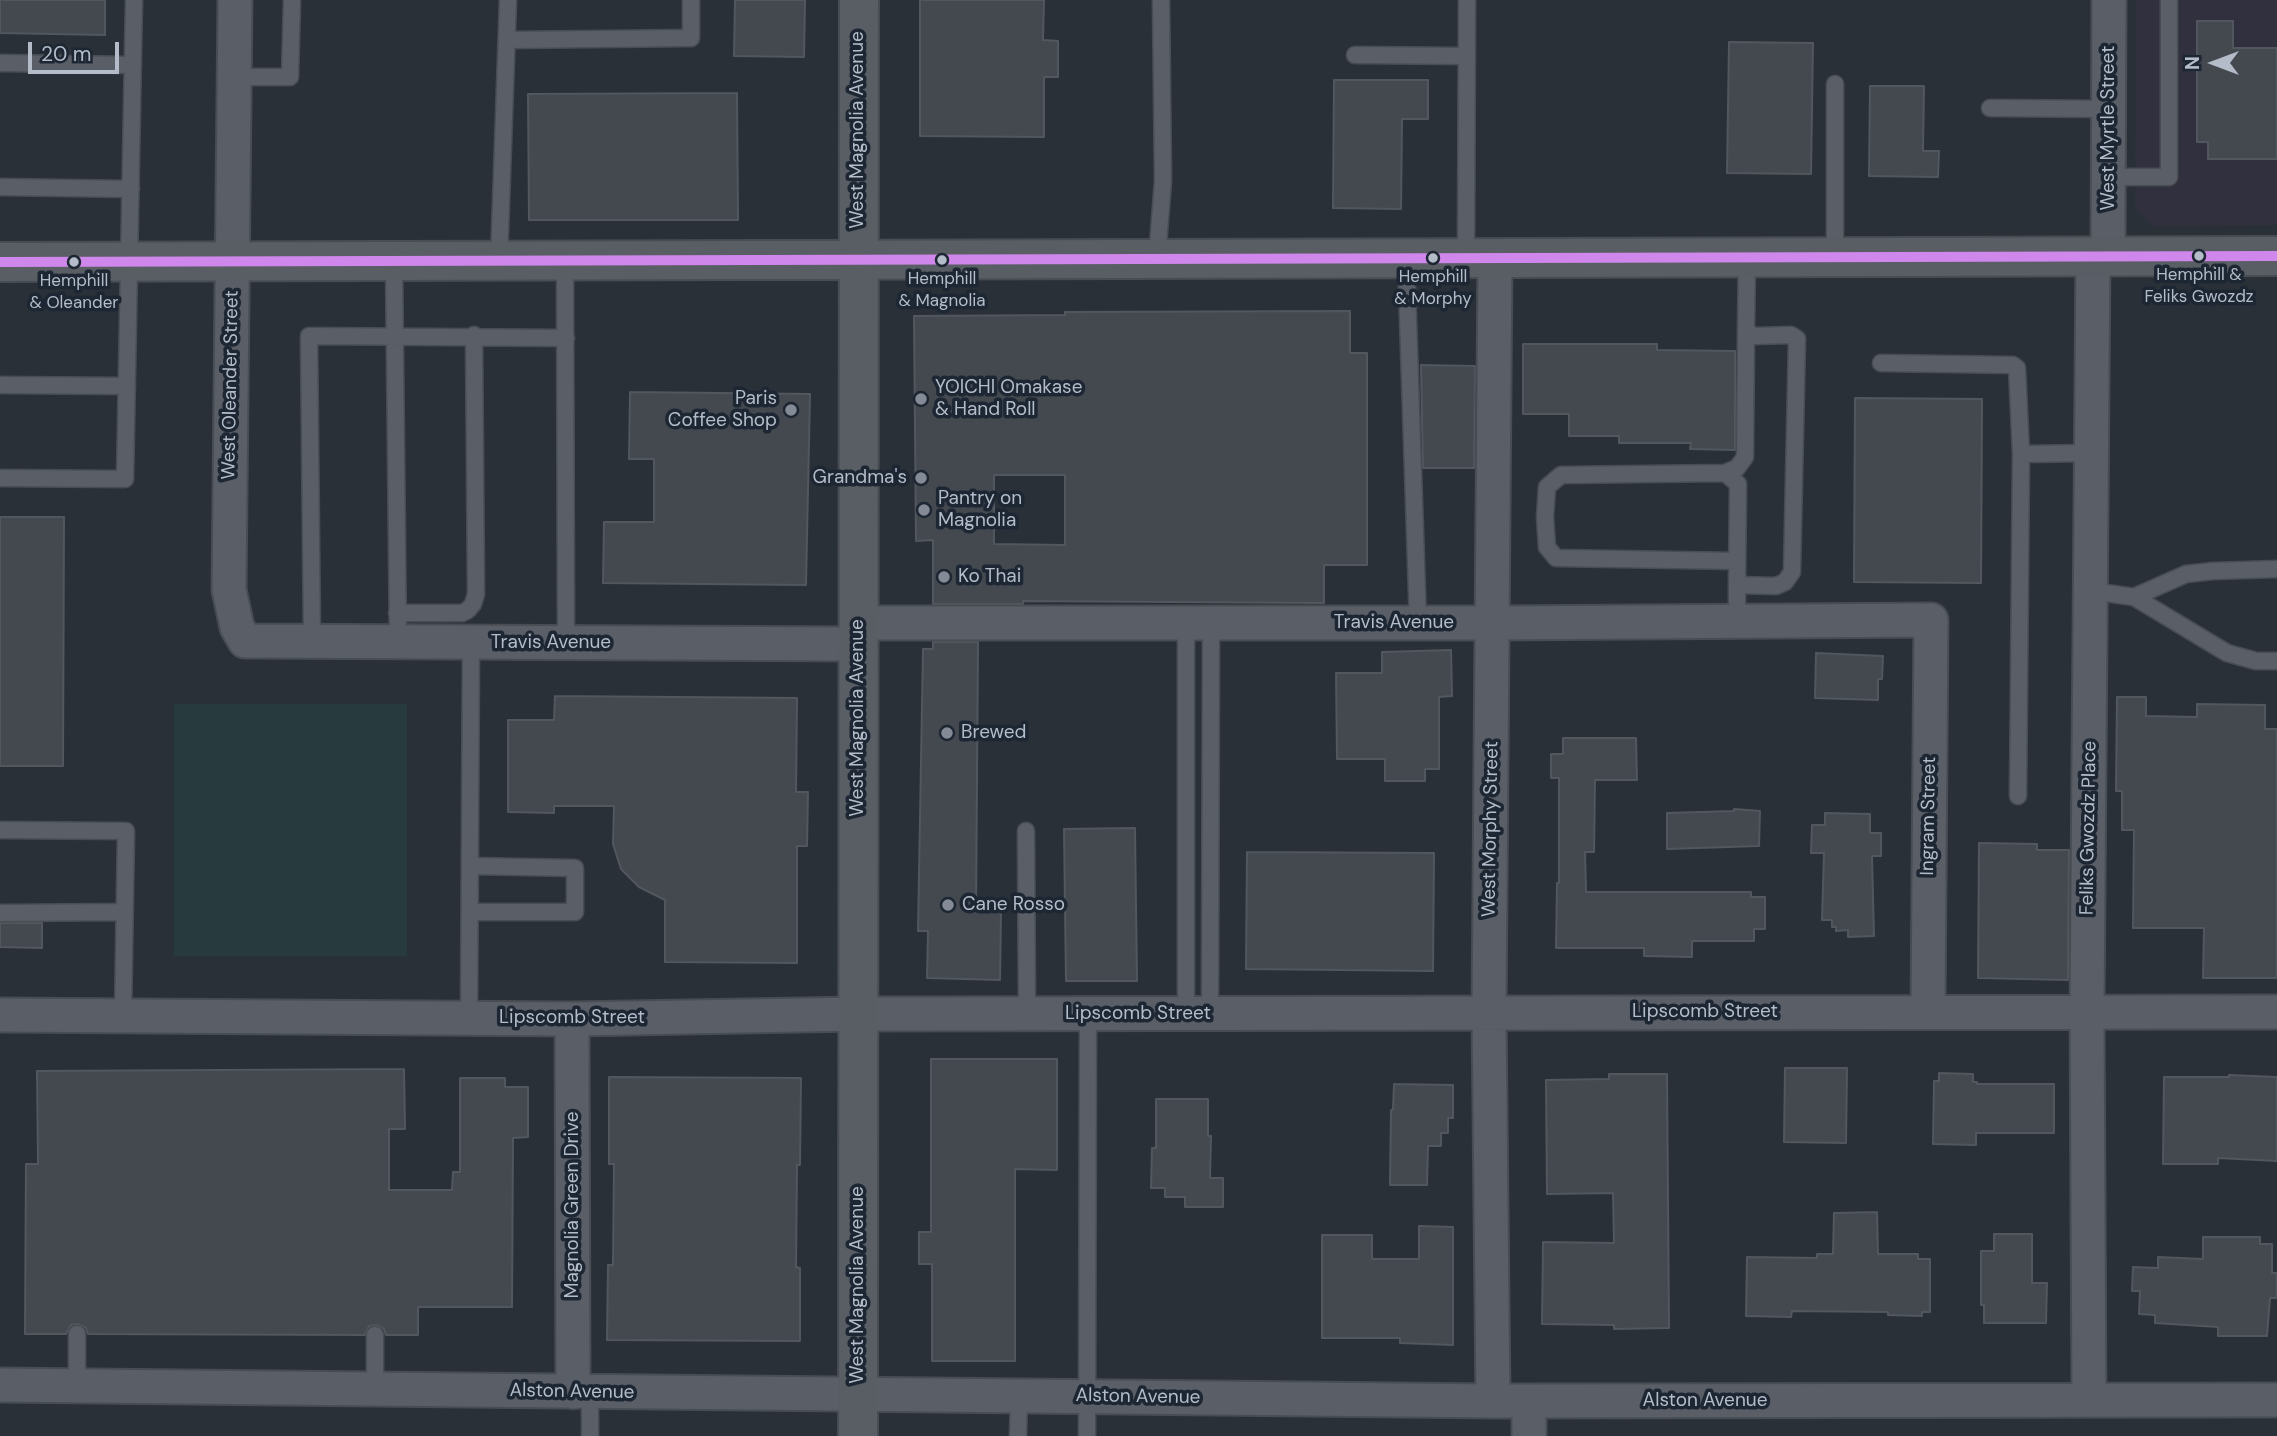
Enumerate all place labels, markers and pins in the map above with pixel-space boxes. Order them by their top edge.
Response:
marker: Hemphill & Feliks Gwozdz [2192,249,2206,263]
marker: Hemphill & Morphy [1426,251,1440,265]
marker: Hemphill & Magnolia [935,253,949,267]
marker: Hemphill & Oleander [67,255,81,269]
place label: Hemphill & Feliks Gwozdz [2144,266,2254,306]
place label: Hemphill & Morphy [1394,268,1472,308]
place label: Hemphill & Magnolia [899,270,985,310]
place label: Hemphill & Oleander [29,272,119,312]
place label: YOICHI Omakase & Hand Roll [935,377,1082,421]
place label: Paris Coffee Shop [668,388,777,432]
marker: YOICHI Omakase & Hand Roll [913,391,929,407]
marker: Paris Coffee Shop [783,402,799,418]
place label: Grandma's [813,467,907,489]
marker: Grandma's [913,470,929,486]
place label: Pantry on Magnolia [938,488,1022,532]
marker: Pantry on Magnolia [916,502,932,518]
place label: Ko Thai [958,566,1021,588]
marker: Ko Thai [936,569,952,585]
place label: Brewed [961,722,1026,744]
marker: Brewed [939,725,955,741]
place label: Cane Rosso [962,894,1065,916]
marker: Cane Rosso [940,897,956,913]

